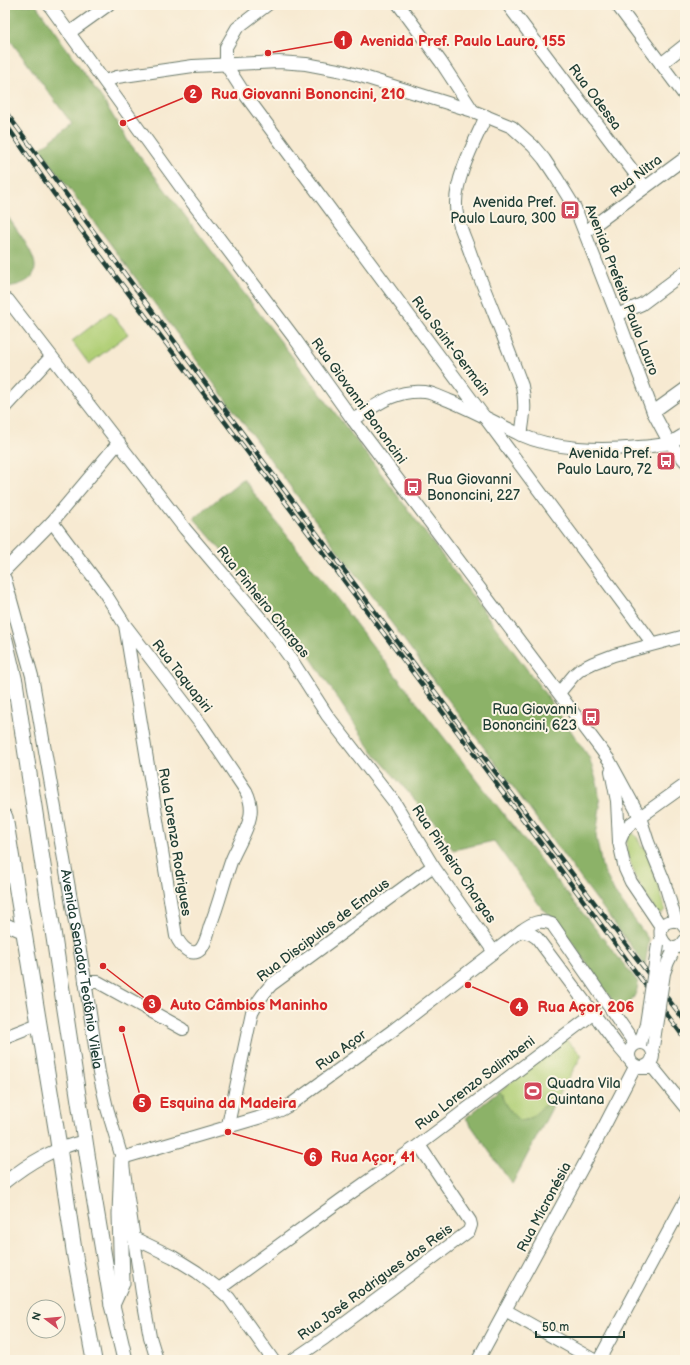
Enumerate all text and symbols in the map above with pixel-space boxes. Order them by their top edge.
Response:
callout: Avenida Pref. Paulo Lauro, 155 [333,27,574,54]
text: Avenida Pref. Paulo Lauro, 155 [359,32,566,51]
text: 1 [340,34,346,49]
street label: Rua Odessa [565,61,625,133]
callout: Rua Giovanni Bononcini, 210 [183,81,413,108]
text: Rua Giovanni Bononcini, 210 [211,85,405,104]
text: 2 [189,87,197,102]
street label: Rua Nitra [607,151,665,201]
place label: Avenida Pref. Paulo Lauro, 300 [450,194,556,227]
bus stop icon: Avenida Pref. Paulo Lauro, 300 [559,199,581,221]
street label: Avenida Prefeito Paulo Lauro [582,202,662,378]
street label: Rua Saint-Germain [408,293,494,399]
street label: Rua Giovanni Bononcini [308,335,410,467]
place label: Avenida Pref. Paulo Lauro, 72 [557,445,653,478]
bus stop icon: Avenida Pref. Paulo Lauro, 72 [655,450,677,472]
place label: Rua Giovanni Bononcini, 227 [427,471,520,504]
bus stop icon: Rua Giovanni Bononcini, 227 [402,476,424,498]
street label: Rua Pinheiro Chargas [213,543,313,661]
street label: Rua Taquapiri [148,636,216,716]
place label: Rua Giovanni Bononcini, 623 [482,701,577,734]
bus stop icon: Rua Giovanni Bononcini, 623 [580,706,602,728]
street label: Rua Lorenzo Rodrigues [155,767,195,917]
street label: Rua Pinheiro Chargas [408,802,500,926]
street label: Avenida Senador Teotônio Vilela [57,868,107,1070]
street label: Rua Discipulos de Emaus [253,875,393,985]
callout: Auto Câmbios Maninho [142,991,335,1018]
callout: Rua Açor, 206 [509,993,642,1020]
text: Auto Câmbios Maninho [169,996,328,1015]
text: 3 [148,997,156,1012]
text: Rua Açor, 206 [538,998,634,1017]
text: 4 [515,1000,523,1015]
street label: Rua Açor [312,1025,370,1074]
street label: Rua Lorenzo Salimbeni [412,1032,538,1134]
place label: Quadra Vila Quintana [547,1075,621,1108]
sports icon: Quadra Vila Quintana [522,1080,544,1102]
callout: Esquina da Madeira [132,1089,305,1116]
text: Esquina da Madeira [159,1094,297,1113]
text: 5 [139,1096,146,1111]
callout: Rua Açor, 41 [303,1144,423,1171]
text: Rua Açor, 41 [331,1148,415,1167]
text: 6 [309,1150,317,1165]
street label: Rua Micronésia [513,1159,575,1255]
street label: Rua José Rodrigues dos Reis [294,1220,456,1344]
north arrow [26,1299,66,1339]
text: N [29,1311,44,1322]
scale bar [536,1313,624,1339]
text: 50 m [542,1320,569,1335]

